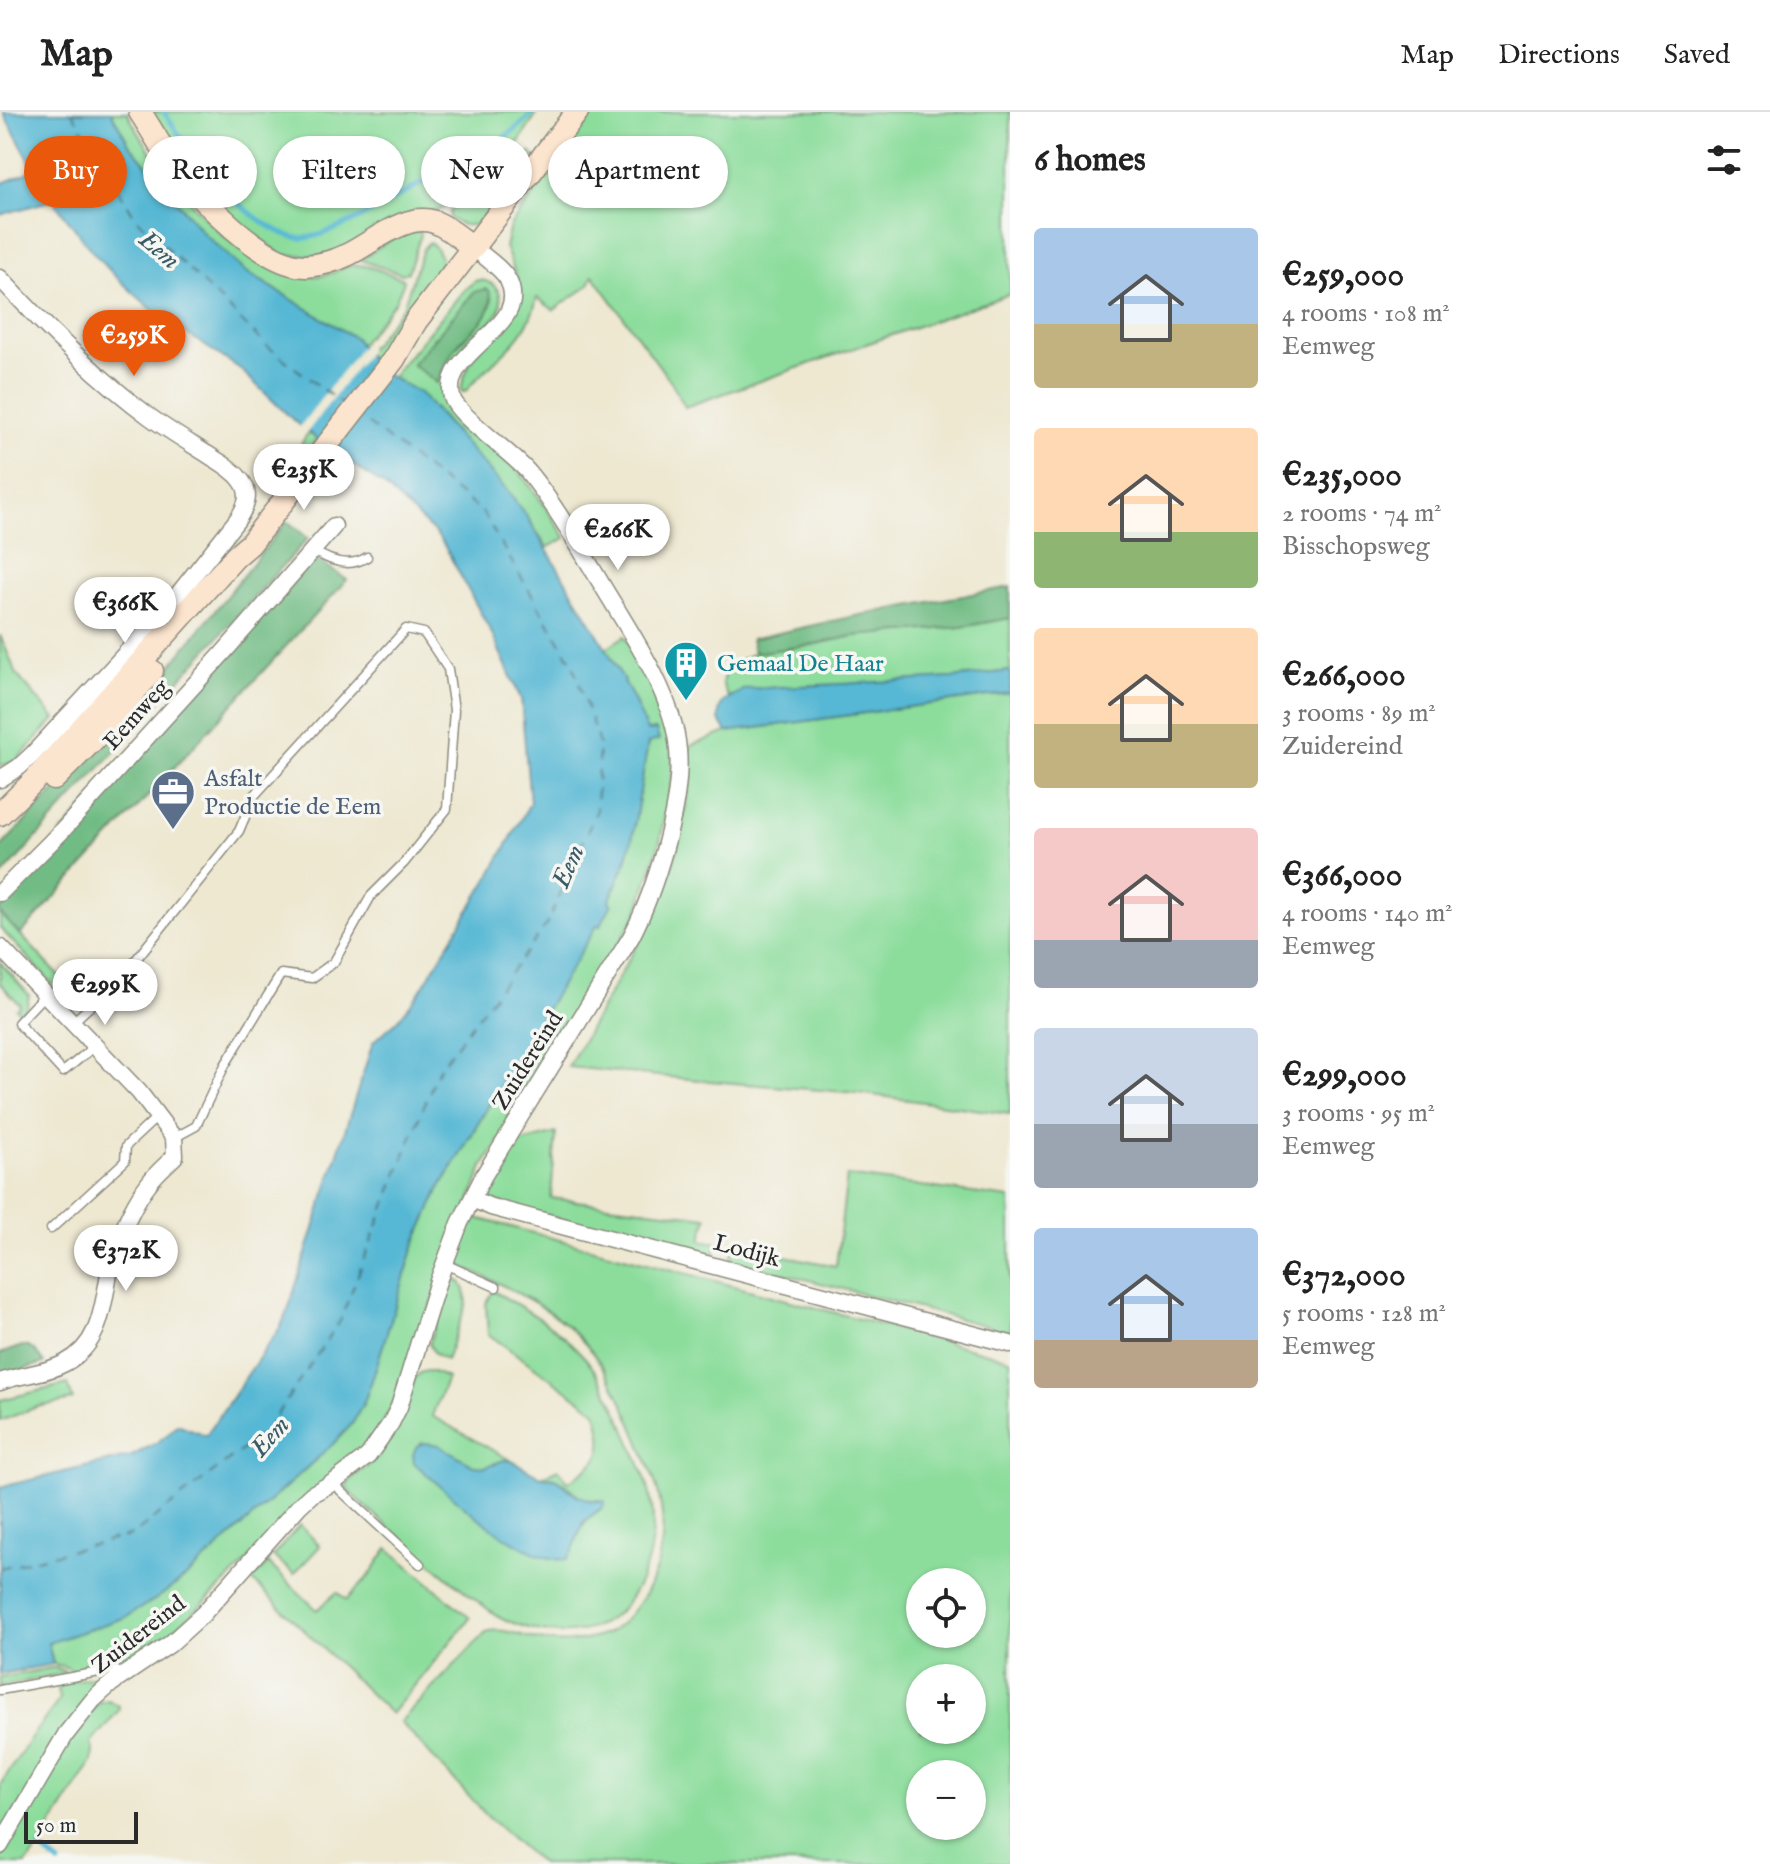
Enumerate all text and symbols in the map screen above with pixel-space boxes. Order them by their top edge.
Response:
text: Map [40,31,113,79]
text: Map [1400,38,1454,73]
text: Directions [1498,38,1620,73]
text: Saved [1664,38,1730,73]
chip: Buy [24,136,127,208]
chip: Rent [143,136,257,208]
chip: Filters [273,136,405,208]
chip: New [421,136,532,208]
chip: Apartment [548,136,728,208]
icon: filters [1702,138,1746,182]
text: 6 homes [1034,139,1146,182]
water label: Eem [131,223,186,277]
text: €259,000 [1282,254,1404,297]
icon: home [1098,260,1194,356]
text: 4 rooms · 108 m² [1282,297,1450,330]
pin: €259K [78,310,190,378]
text: €259K [101,319,167,352]
text: Eemweg [1282,330,1375,363]
pin: €235K [248,444,360,512]
text: €235K [271,453,337,486]
text: €235,000 [1282,454,1402,497]
icon: home [1098,460,1194,556]
text: 2 rooms · 74 m² [1282,497,1442,530]
pin: €266K [562,504,674,572]
text: €266K [584,513,652,546]
text: Bisschopsweg [1282,530,1430,563]
pin: €366K [69,577,181,645]
text: €366K [92,586,158,619]
building icon: Gemaal De Haar [662,639,710,702]
place label: Gemaal De Haar [717,649,884,680]
text: €266,000 [1282,654,1406,697]
icon: home [1098,660,1194,756]
street label: Eemweg [97,672,178,757]
text: 3 rooms · 89 m² [1282,697,1436,730]
text: Zuidereind [1282,730,1403,763]
place label: Asfalt Productie de Eem [203,764,381,823]
office icon: Asfalt Productie de Eem [149,768,197,831]
water label: Eem [544,840,592,894]
text: €366,000 [1282,854,1402,897]
icon: home [1098,860,1194,956]
text: 4 rooms · 140 m² [1282,897,1453,930]
text: Eemweg [1282,930,1375,963]
pin: €299K [49,959,161,1027]
text: €299K [71,968,139,1001]
street label: Zuidereind [486,1005,571,1116]
text: €299,000 [1282,1054,1407,1097]
icon: home [1098,1060,1194,1156]
text: 3 rooms · 95 m² [1282,1097,1435,1130]
text: Eemweg [1282,1130,1375,1163]
pin: €372K [70,1225,182,1293]
street label: Lodijk [710,1228,784,1275]
text: €372K [92,1234,160,1267]
text: €372,000 [1282,1254,1406,1297]
icon: home [1098,1260,1194,1356]
text: 5 rooms · 128 m² [1282,1297,1446,1330]
text: Eemweg [1282,1330,1375,1363]
water label: Eem [243,1410,297,1465]
map controls [906,1568,986,1840]
button: locate [906,1568,986,1648]
street label: Zuidereind [86,1589,192,1682]
button: + [906,1664,986,1744]
button: − [906,1760,986,1840]
scale bar [24,1808,138,1844]
text: 50 m [36,1812,77,1840]

